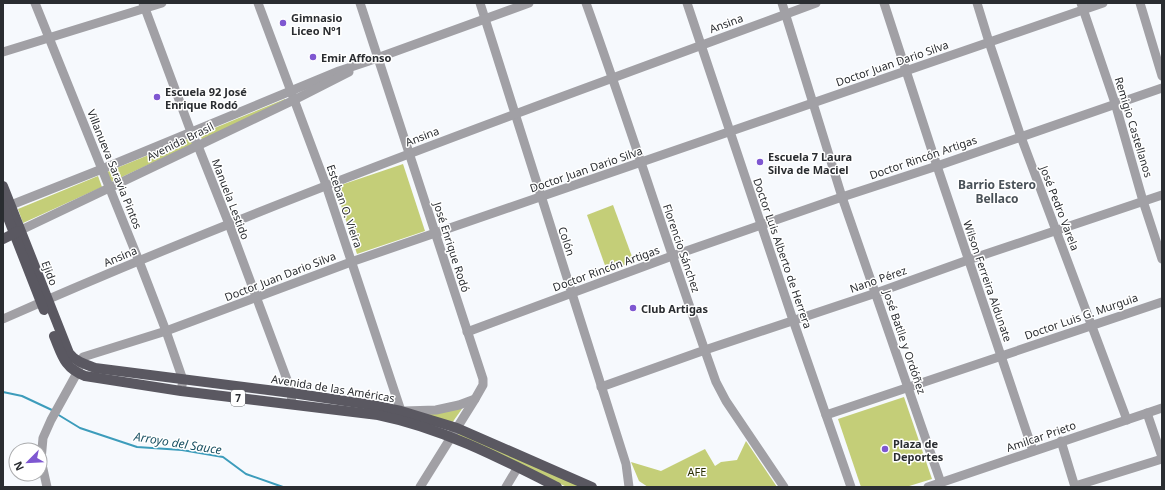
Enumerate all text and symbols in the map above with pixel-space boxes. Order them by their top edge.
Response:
place label: Gimnasio Liceo Nº1 [291,10,343,38]
street label: Ansina [707,10,745,36]
marker: Gimnasio Liceo Nº1 [278,18,288,28]
street label: Doctor Juan Dario Silva [834,37,950,89]
place label: Emir Affonso [321,50,392,65]
marker: Emir Affonso [308,52,318,62]
street label: Remigio Castellanos [1112,75,1156,179]
place label: Escuela 92 José Enrique Rodó [165,84,247,112]
marker: Escuela 92 José Enrique Rodó [152,92,162,102]
street label: Villanueva Saravia Pintos [84,107,146,231]
street label: Avenida Brasil [144,118,216,164]
street label: Ansina [403,123,441,149]
street label: Doctor Rincón Artigas [867,132,979,182]
street label: Doctor Juan Dario Silva [528,143,644,195]
place label: Escuela 7 Laura Silva de Maciel [768,149,852,177]
street label: Manuela Lestido [209,156,253,242]
marker: Escuela 7 Laura Silva de Maciel [755,157,765,167]
street label: Esteban O. Vieira [324,162,366,250]
street label: José Pedro Varela [1037,163,1083,252]
street label: Doctor Luis Alberto de Herrera [750,176,816,330]
district label: Barrio Estero Bellaco [958,176,1036,207]
street label: José Enrique Rodó [430,199,474,294]
street label: Florencio Sánchez [660,202,704,294]
street label: Wilson Ferreira Aldunate [960,218,1016,344]
street label: Colón [555,224,579,258]
street label: Ansina [101,242,139,270]
street label: Doctor Rincón Artigas [551,242,661,294]
street label: Doctor Juan Dario Silva [222,248,338,304]
street label: Ejido [38,259,62,288]
street label: Nano Pérez [848,262,908,296]
street label: José Batlle y Ordóñez [880,287,930,396]
street label: Doctor Luis G. Murguia [1022,290,1140,342]
place label: Club Artigas [641,301,708,316]
marker: Club Artigas [628,303,638,313]
street label: Avenida de las Américas [270,371,396,405]
road number: 7 [231,390,245,406]
street label: Amilcar Prieto [1004,417,1078,455]
water label: Arroyo del Sauce [132,428,223,458]
place label: Plaza de Deportes [893,436,944,464]
north arrow [8,442,48,482]
marker: Plaza de Deportes [880,444,890,454]
text: N [10,459,27,473]
park label: AFE [688,464,706,479]

